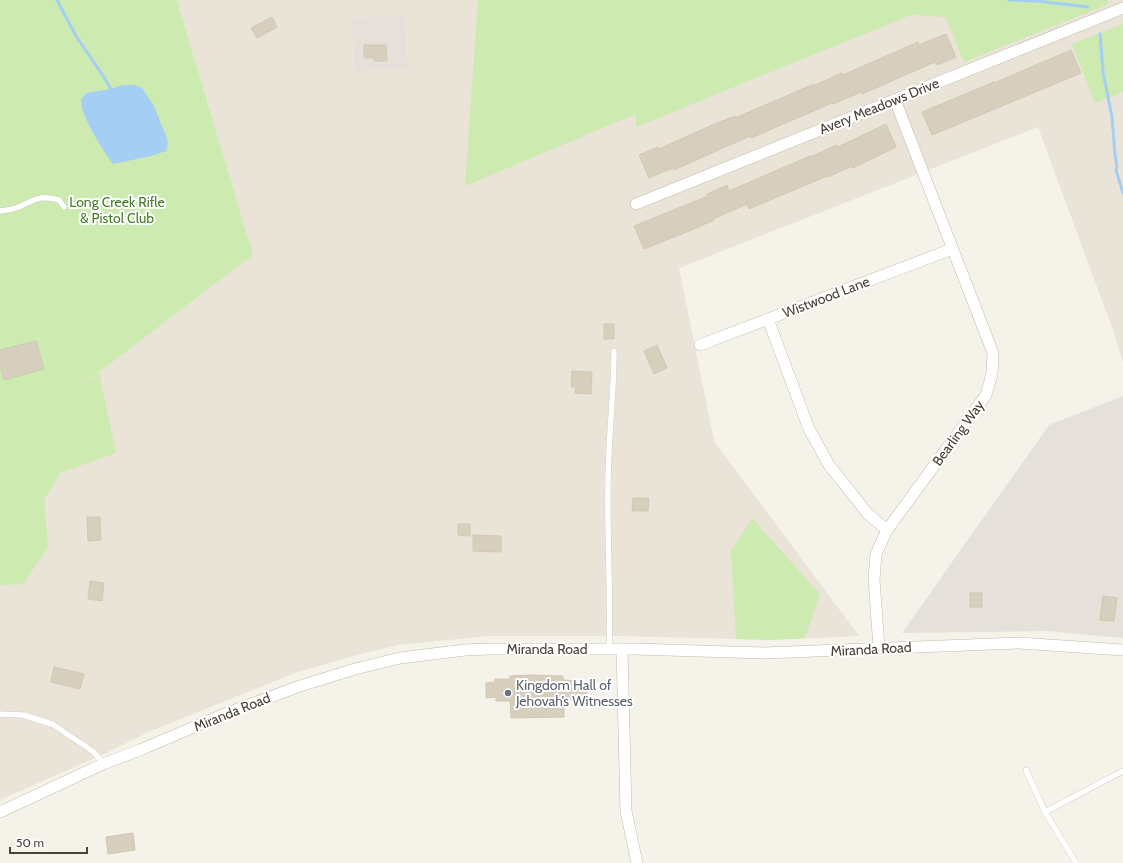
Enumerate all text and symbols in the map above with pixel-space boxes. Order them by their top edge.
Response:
street label: Avery Meadows Drive [816,74,942,138]
park label: Long Creek Rifle & Pistol Club [69,193,165,227]
street label: Wistwood Lane [780,272,872,322]
street label: Bearling Way [928,397,988,469]
street label: Miranda Road [830,638,912,660]
street label: Miranda Road [506,640,588,658]
place label: Kingdom Hall of Jehovah’s Witnesses [515,676,633,710]
street label: Miranda Road [191,688,273,736]
marker: Kingdom Hall of Jehovah’s Witnesses [503,688,513,698]
scale bar [10,829,87,855]
text: 50 m [16,835,44,850]

